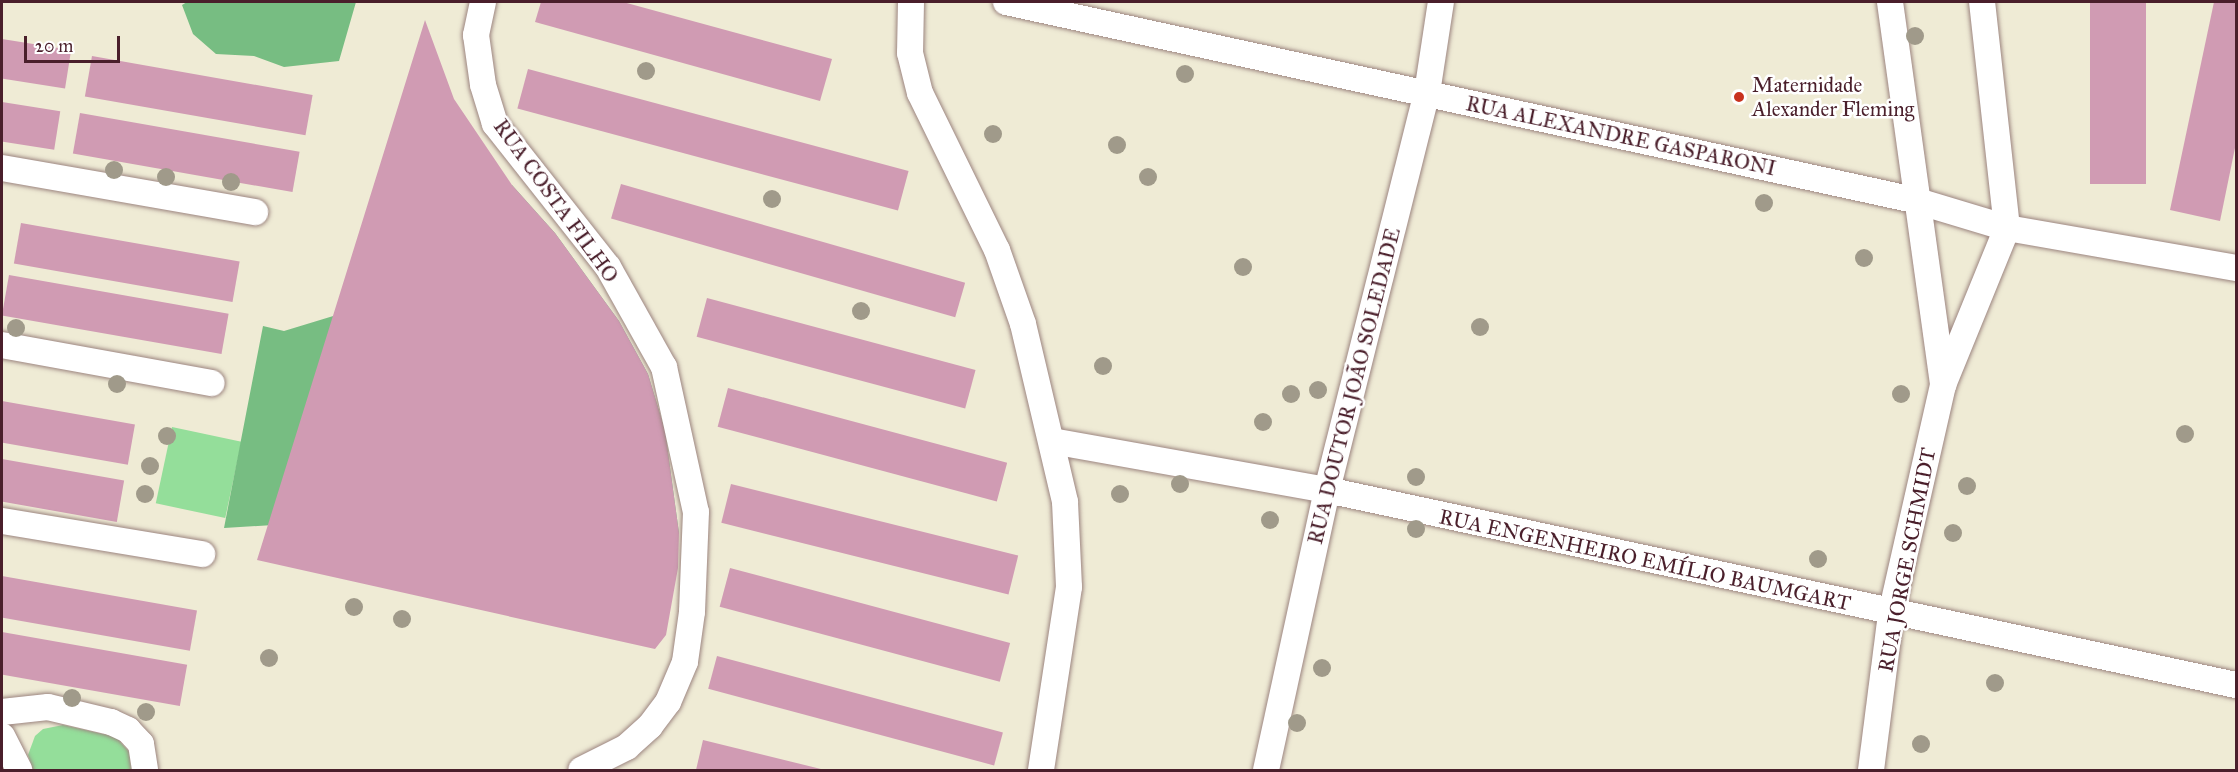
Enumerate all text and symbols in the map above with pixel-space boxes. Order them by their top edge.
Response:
scale bar [27,24,123,62]
text: 20 m [35,35,73,57]
place label: Maternidade Alexander Fleming [1752,72,1914,122]
marker: Maternidade Alexander Fleming [1730,88,1748,106]
street label: RUA ALEXANDRE GASPARONI [1464,91,1778,181]
street label: RUA COSTA FILHO [488,114,624,288]
street label: RUA DOUTOR JOÃO SOLEDADE [1302,225,1406,547]
street label: RUA JORGE SCHMIDT [1873,446,1941,674]
street label: RUA ENGENHEIRO EMÍLIO BAUMGART [1437,504,1853,616]

